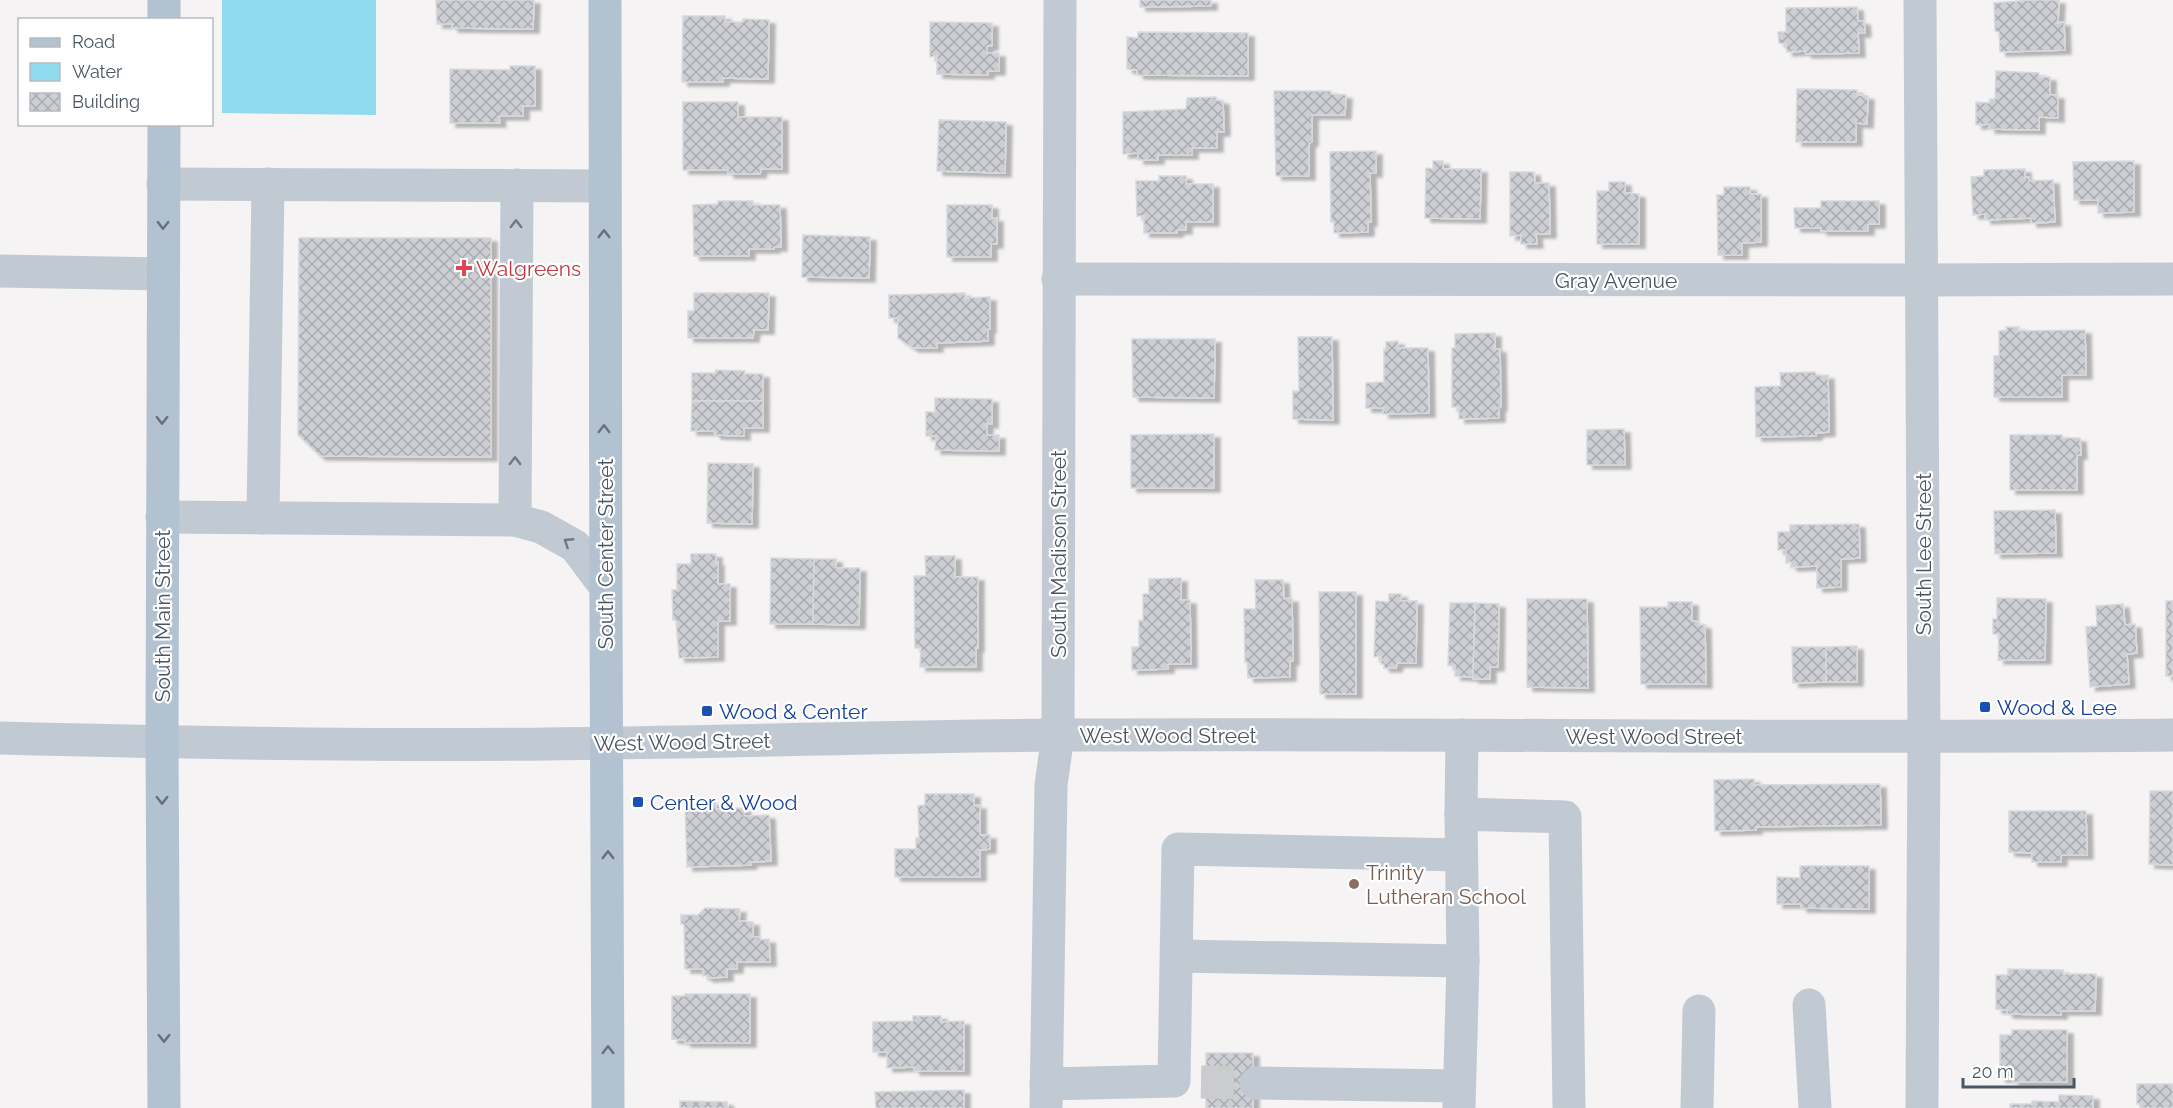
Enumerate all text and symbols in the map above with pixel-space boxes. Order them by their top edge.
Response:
legend [18,18,213,126]
text: Road [72,31,115,52]
text: Water [72,61,123,82]
text: Building [72,91,140,112]
one-way arrow [157,220,169,229]
one-way arrow [510,220,523,229]
one-way arrow [598,229,610,238]
place label: Walgreens [476,256,581,281]
marker: Walgreens [457,261,471,275]
street label: Gray Avenue [1555,268,1677,293]
one-way arrow [156,415,168,424]
one-way arrow [598,424,610,433]
street label: South Madison Street [1046,450,1071,658]
one-way arrow [509,457,521,466]
street label: South Center Street [593,459,618,649]
street label: South Lee Street [1911,473,1936,635]
street label: South Main Street [150,530,175,702]
one-way arrow [563,539,574,550]
place label: Wood & Lee [1997,695,2117,720]
place label: Wood & Center [719,699,868,724]
marker: Wood & Lee [1978,700,1992,714]
marker: Wood & Center [700,704,714,718]
street label: West Wood Street [1080,723,1256,748]
street label: West Wood Street [1566,724,1742,749]
street label: West Wood Street [593,728,771,756]
place label: Center & Wood [650,790,798,815]
marker: Center & Wood [631,795,645,809]
one-way arrow [156,796,168,805]
one-way arrow [602,850,614,859]
place label: Trinity Lutheran School [1366,860,1526,909]
marker: Trinity Lutheran School [1347,877,1361,891]
one-way arrow [157,1034,170,1043]
one-way arrow [602,1045,614,1054]
scale bar [1963,1051,2074,1089]
text: 20 m [1972,1061,2014,1082]

